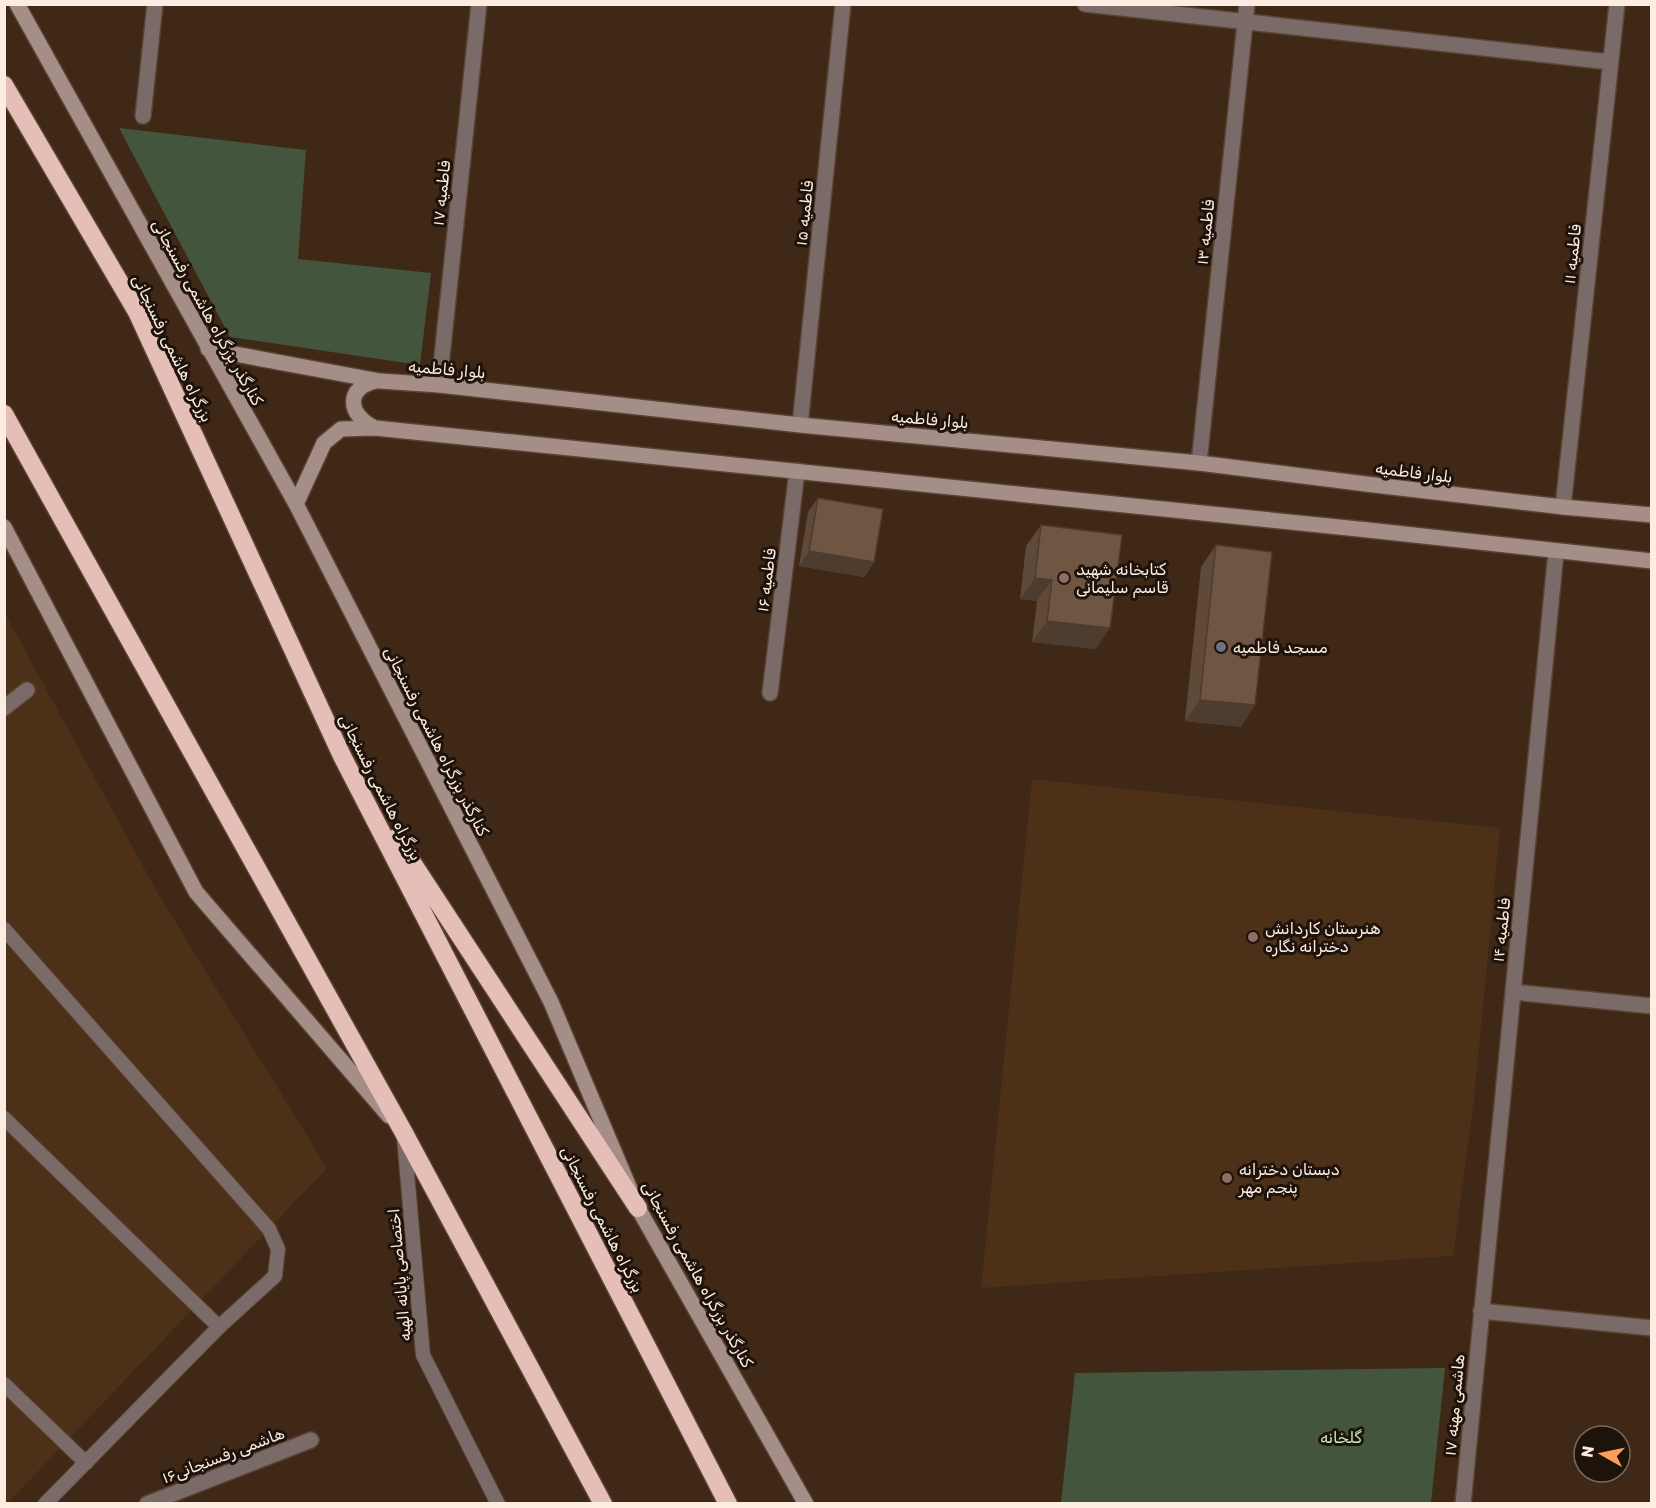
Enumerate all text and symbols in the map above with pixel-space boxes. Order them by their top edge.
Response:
street label: فاطمیه ۱۷ [429,159,454,227]
street label: فاطمیه ۱۵ [792,179,817,247]
street label: فاطمیه ۱۳ [1193,198,1218,266]
street label: کنارگذر بزرگراه هاشمی رفسنجانی [149,215,267,409]
street label: فاطمیه ۱۱ [1560,223,1585,285]
street label: بزرگراه هاشمی رفسنجانی [129,271,217,425]
street label: بلوار فاطمیه [407,357,486,383]
street label: بلوار فاطمیه [890,407,969,433]
street label: بلوار فاطمیه [1374,458,1454,488]
street label: فاطمیه ۱۶ [753,547,780,613]
place label: کتابخانه شهید قاسم سلیمانی [1076,560,1169,598]
marker: کتابخانه شهید قاسم سلیمانی [1057,571,1071,585]
place label: مسجد فاطمیه [1233,638,1328,657]
marker: مسجد فاطمیه [1214,640,1228,654]
street label: کنارگذر بزرگراه هاشمی رفسنجانی [381,643,493,839]
street label: بزرگراه هاشمی رفسنجانی [336,710,426,864]
street label: فاطمیه ۱۴ [1489,897,1514,963]
place label: هنرستان کاردانش دخترانه نگاره [1265,919,1381,957]
marker: هنرستان کاردانش دخترانه نگاره [1246,930,1260,944]
street label: بزرگراه هاشمی رفسنجانی [556,1143,648,1296]
place label: دبستان دخترانه پنجم مهر [1238,1160,1340,1198]
marker: دبستان دخترانه پنجم مهر [1220,1171,1234,1185]
street label: کنارگذر بزرگراه هاشمی رفسنجانی [637,1178,757,1372]
street label: اختصاصی پایانه الهیه [384,1208,416,1342]
street label: هاشمی مهنه ۱۷ [1441,1353,1469,1457]
street label: هاشمی رفسنجانی۱۶ [159,1423,288,1488]
north arrow [1572,1424,1632,1484]
park label: گلخانه [1320,1428,1362,1447]
text: N [1577,1445,1598,1459]

